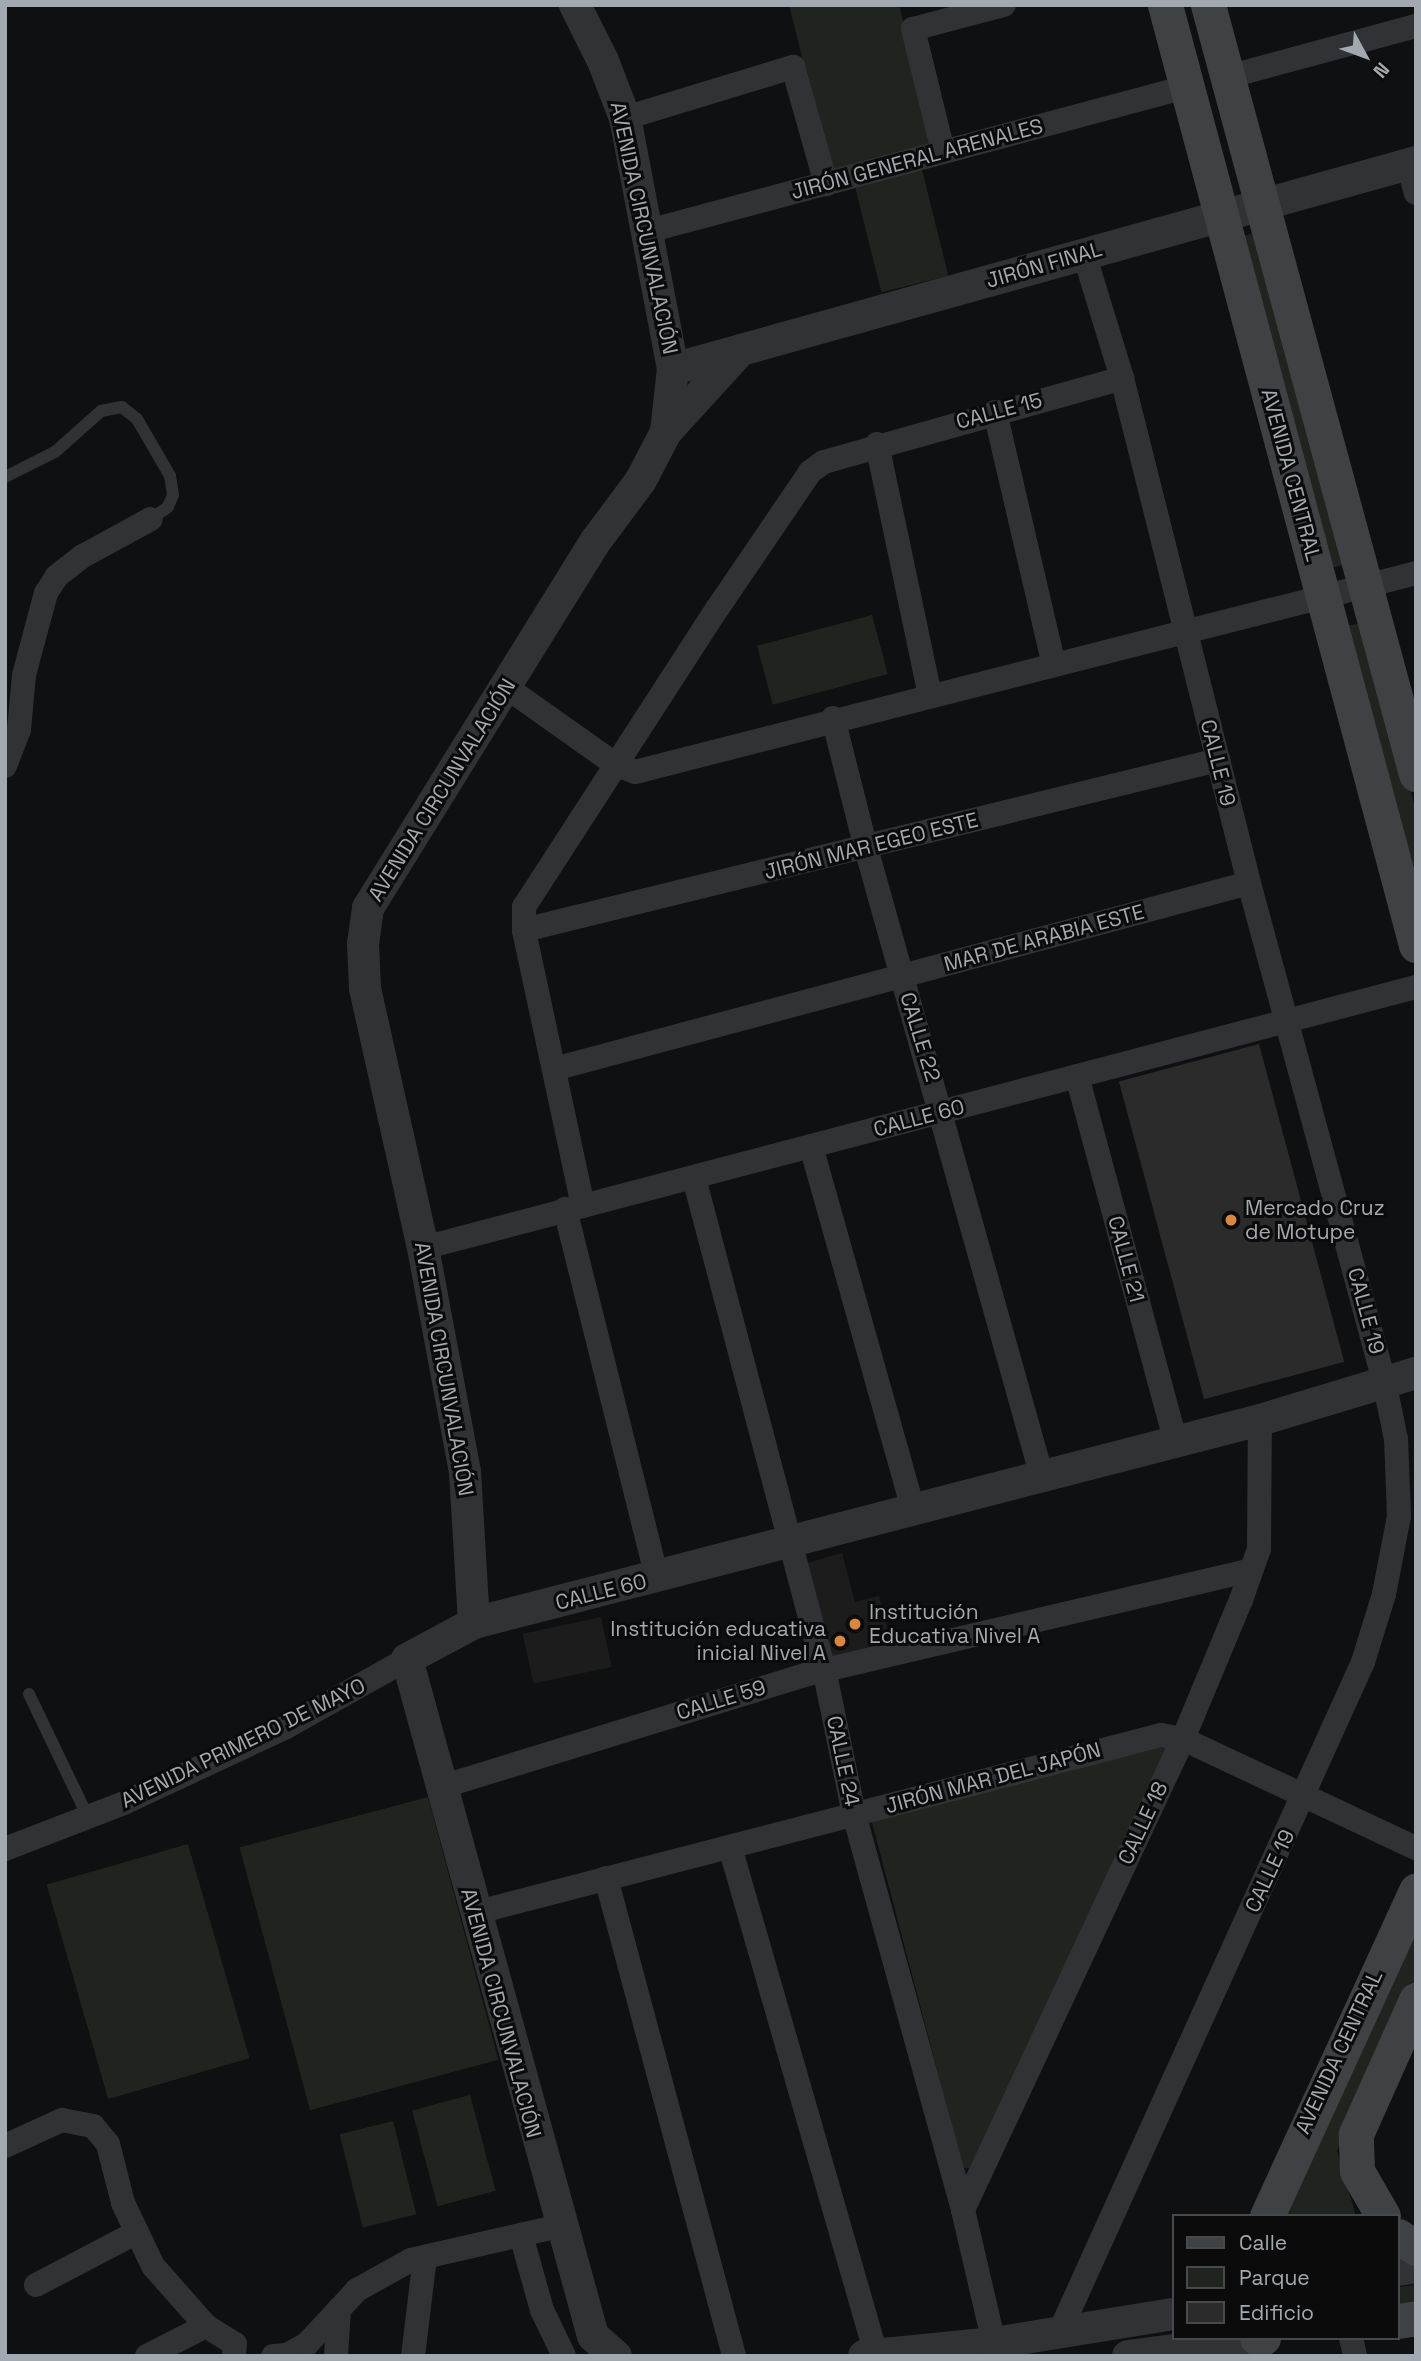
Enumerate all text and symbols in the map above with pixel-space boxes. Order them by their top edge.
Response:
north arrow [1330,21,1400,91]
text: N [1368,57,1395,83]
street label: AVENIDA CIRCUNVALACIÓN [605,99,683,357]
street label: JIRÓN GENERAL ARENALES [788,113,1046,205]
street label: JIRÓN FINAL [983,236,1105,294]
street label: AVENIDA CENTRAL [1256,386,1326,564]
street label: CALLE 15 [953,387,1045,435]
street label: AVENIDA CIRCUNVALACIÓN [363,674,521,906]
street label: CALLE 19 [1195,717,1241,809]
street label: JIRÓN MAR EGEO ESTE [761,807,981,885]
street label: MAR DE ARABIA ESTE [941,899,1147,977]
street label: CALLE 22 [894,989,946,1085]
street label: CALLE 60 [871,1094,967,1142]
place label: Mercado Cruz de Motupe [1245,1195,1385,1245]
marker: Mercado Cruz de Motupe [1223,1212,1239,1228]
street label: CALLE 21 [1102,1213,1150,1305]
street label: AVENIDA CIRCUNVALACIÓN [409,1240,479,1498]
street label: CALLE 19 [1342,1265,1390,1357]
street label: CALLE 60 [553,1569,649,1615]
place label: Institución Educativa Nivel A [869,1599,1041,1649]
place label: Institución educativa inicial Nivel A [610,1616,826,1666]
marker: Institución Educativa Nivel A [847,1616,863,1632]
marker: Institución educativa inicial Nivel A [832,1633,848,1649]
street label: AVENIDA PRIMERO DE MAYO [116,1673,370,1813]
street label: CALLE 59 [673,1674,769,1726]
street label: CALLE 24 [821,1713,865,1809]
street label: JIRÓN MAR DEL JAPÓN [882,1737,1104,1819]
street label: CALLE 18 [1113,1778,1173,1868]
street label: CALLE 19 [1240,1826,1300,1916]
street label: AVENIDA CIRCUNVALACIÓN [455,1885,547,2141]
street label: AVENIDA CENTRAL [1290,1966,1388,2138]
legend [1172,2214,1400,2340]
text: Calle [1239,2229,1287,2256]
text: Parque [1239,2264,1310,2291]
text: Edificio [1239,2299,1314,2326]

